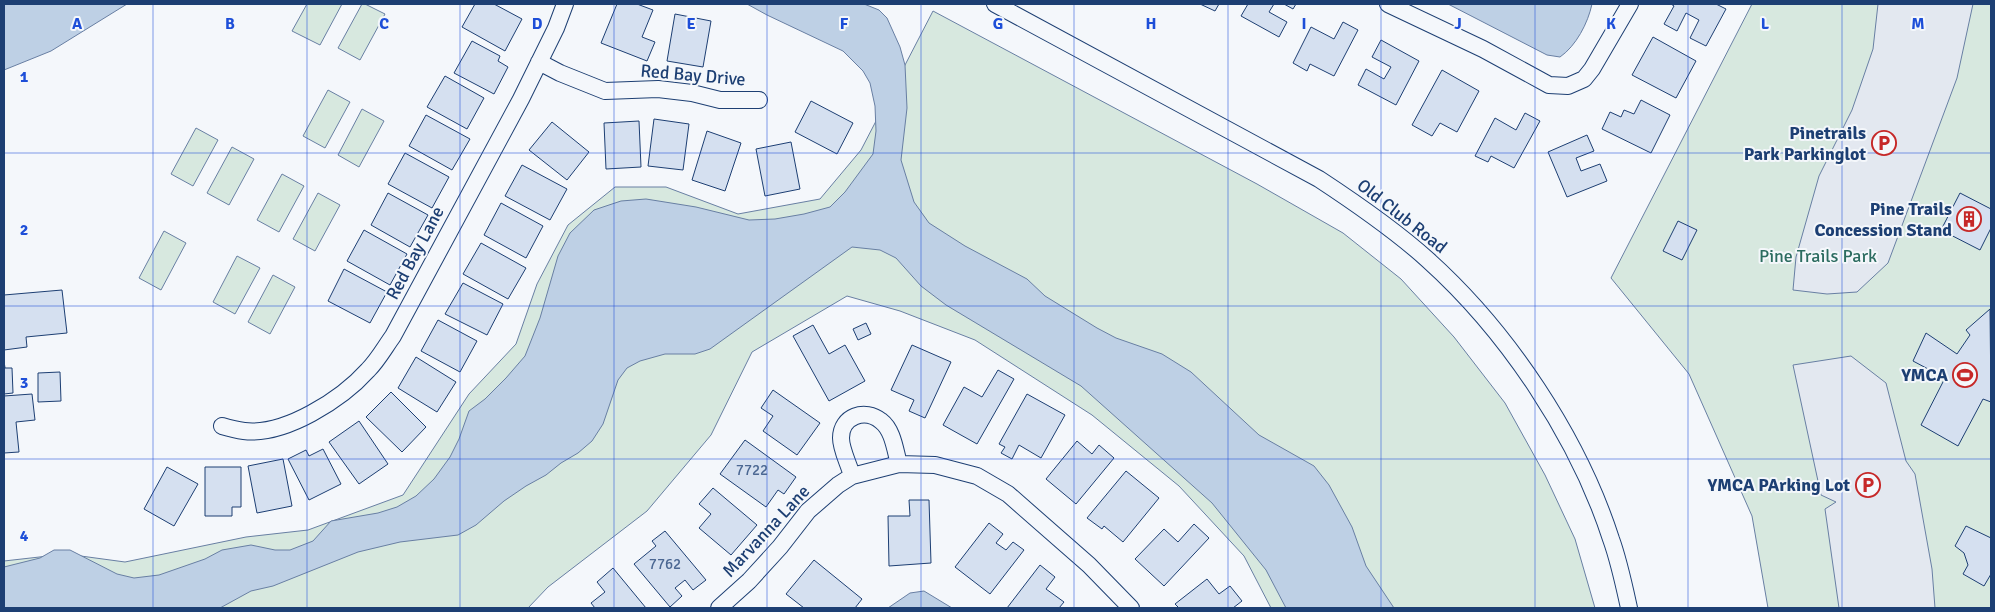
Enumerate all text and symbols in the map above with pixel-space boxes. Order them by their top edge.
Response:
text: A [72,14,83,34]
text: B [225,14,235,34]
text: C [379,14,389,34]
text: D [532,14,543,34]
text: E [686,14,696,34]
text: F [840,14,849,34]
text: G [993,14,1003,34]
text: H [1146,14,1156,34]
text: I [1301,14,1307,34]
text: J [1454,14,1462,34]
text: K [1606,14,1616,34]
text: L [1761,14,1770,34]
text: M [1911,14,1925,34]
street label: Red Bay Drive [639,59,747,91]
text: 1 [20,67,29,87]
place label: Pinetrails Park Parkinglot [1744,122,1866,165]
parking icon: Pinetrails Park Parkinglot [1871,130,1897,156]
street label: Old Club Road [1353,174,1451,258]
place label: Pine Trails Concession Stand [1814,198,1952,241]
street label: Red Bay Lane [381,203,449,303]
building icon: Pine Trails Concession Stand [1956,206,1982,232]
text: 2 [20,220,28,240]
park label: Pine Trails Park [1759,245,1877,267]
sports icon: YMCA [1952,362,1978,388]
place label: YMCA [1900,364,1949,386]
text: 3 [20,373,28,393]
house number: 7722 [736,461,768,479]
parking icon: YMCA PArking Lot [1855,472,1881,498]
place label: YMCA PArking Lot [1707,474,1850,496]
street label: Marvanna Lane [718,480,814,582]
text: 4 [20,526,29,546]
house number: 7762 [649,555,681,573]

